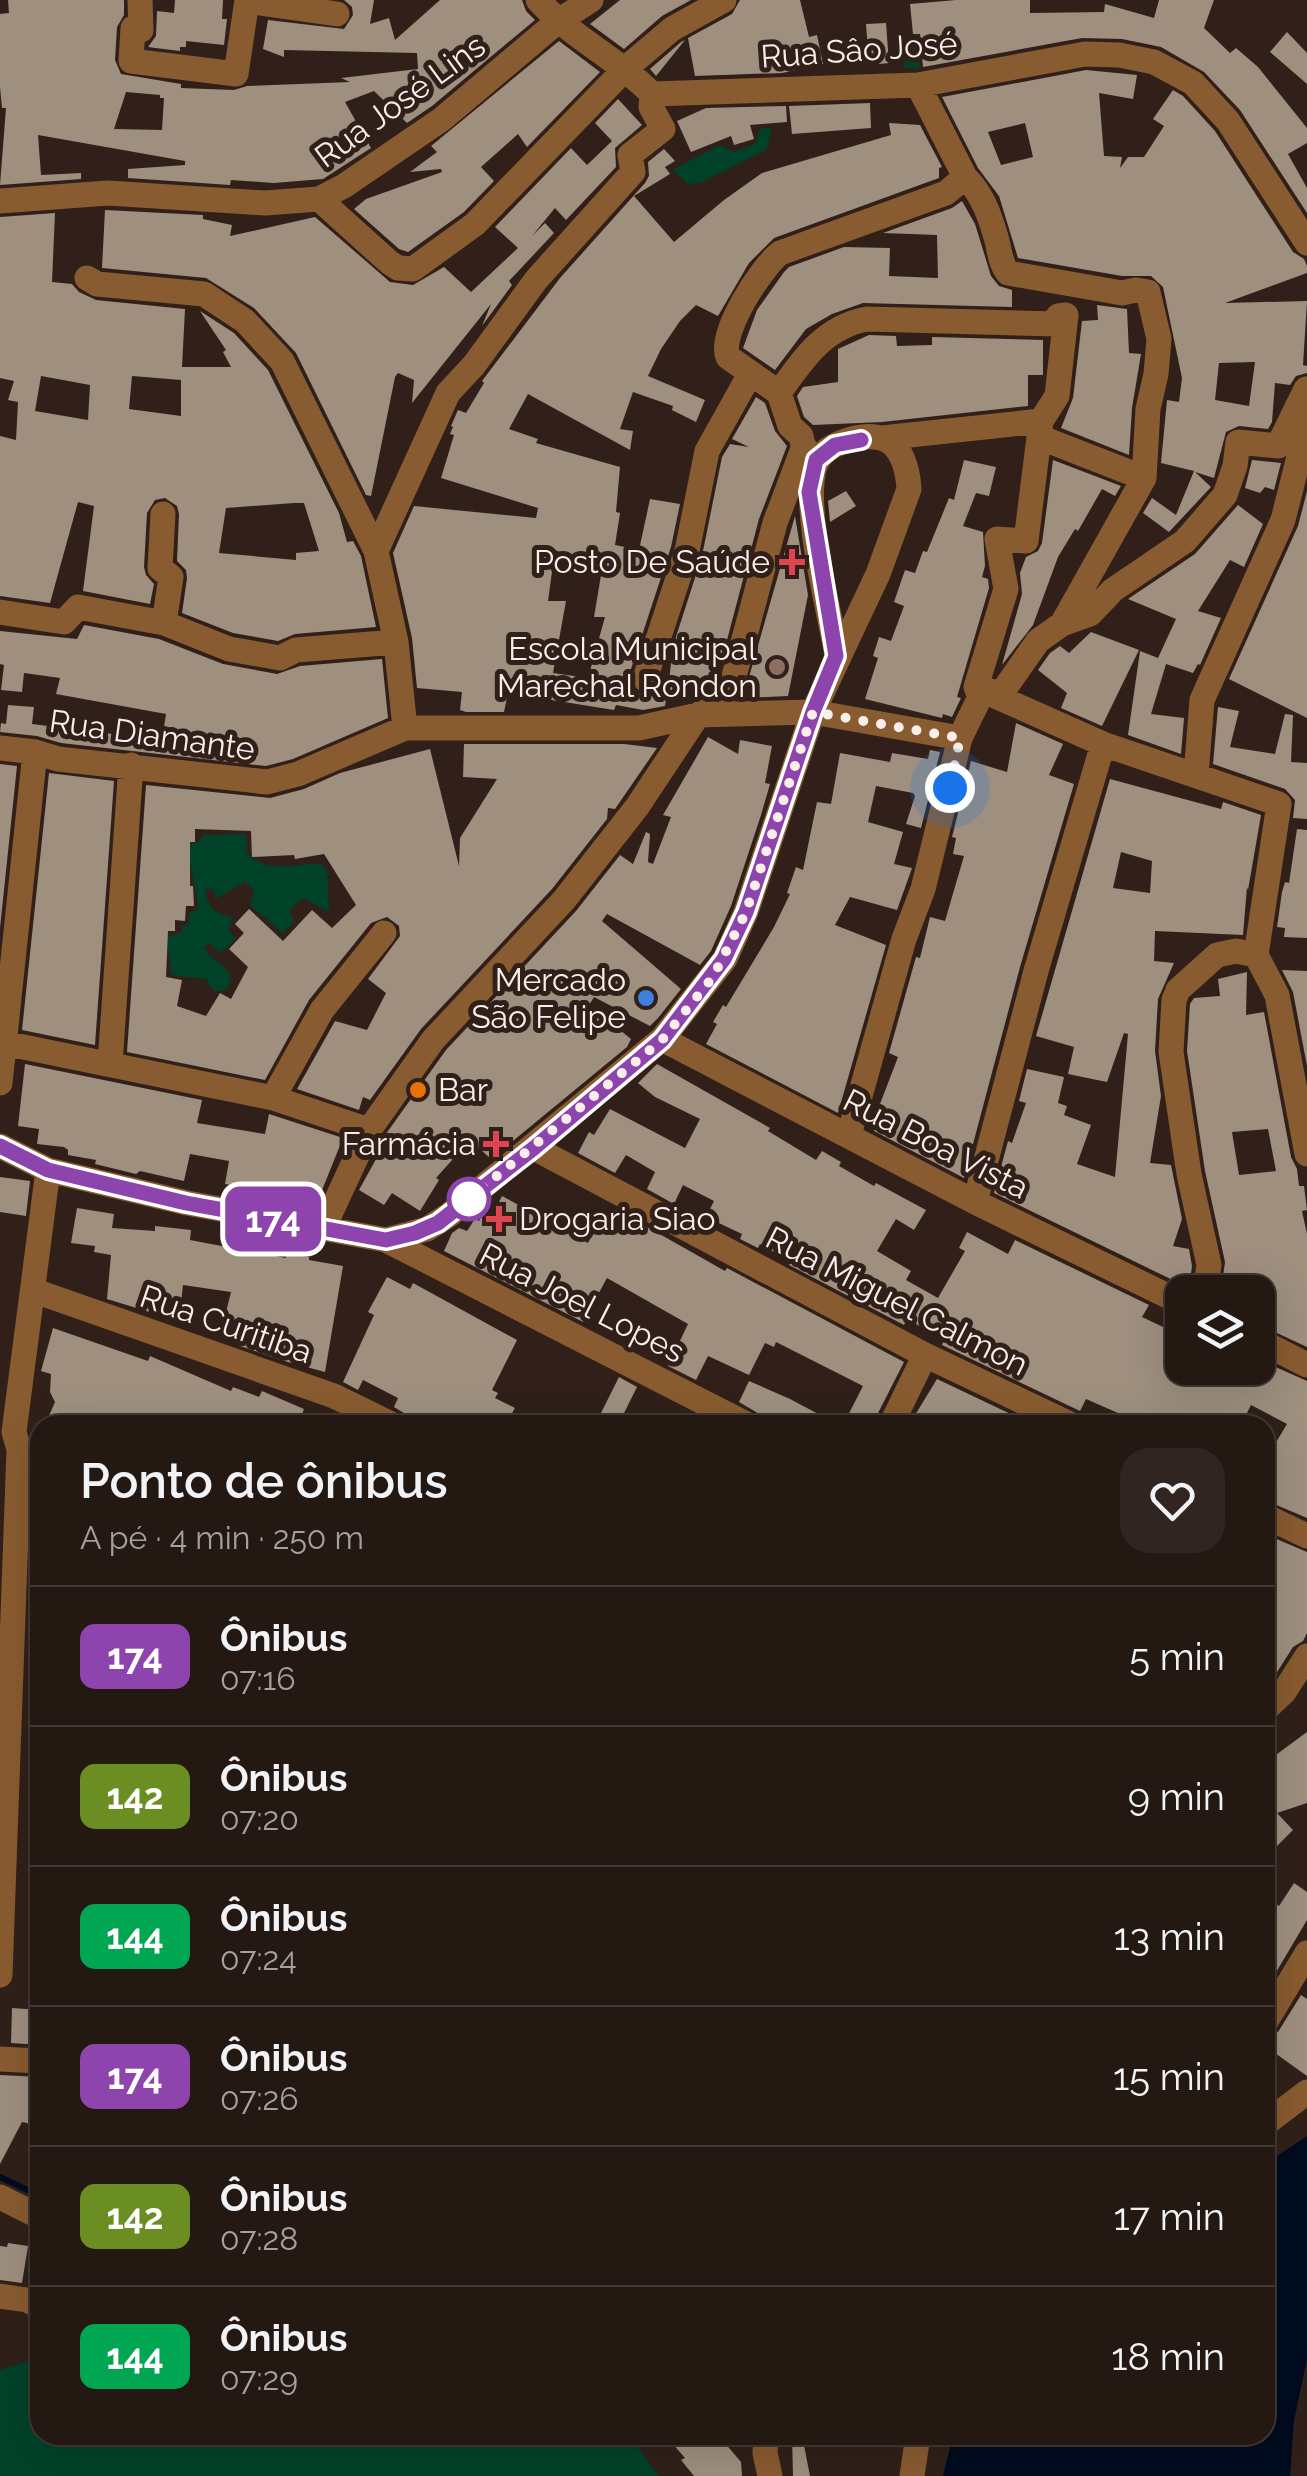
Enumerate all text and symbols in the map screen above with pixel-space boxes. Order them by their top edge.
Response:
street label: Rua Sâo José [759,24,958,75]
street label: Rua José Lins [308,27,492,175]
place label: Posto De Saúde [534,543,770,580]
marker: Posto De Saúde [779,549,805,575]
place label: Escola Municipal Marechal Rondon [497,630,757,704]
marker: Escola Municipal Marechal Rondon [766,656,788,678]
street label: Rua Diamante [47,702,257,767]
your location [925,763,975,813]
place label: Mercado São Felipe [471,961,626,1035]
marker: Mercado São Felipe [635,987,657,1009]
place label: Bar [438,1071,488,1108]
marker: Bar [407,1079,429,1101]
street label: Rua Boa Vista [838,1081,1035,1206]
place label: Farmácia [342,1125,476,1162]
marker: Farmácia [485,1133,507,1155]
unlabelled marker [448,1178,490,1220]
line badge: 174 [216,1186,330,1252]
text: 174 [245,1199,301,1240]
place label: Drogaria Siao [519,1200,716,1237]
marker: Drogaria Siao [488,1208,510,1230]
street label: Rua Miguel Calmon [760,1218,1034,1383]
street label: Rua Joel Lopes [474,1235,691,1370]
map controls [1165,1275,1275,1385]
button: layers [1165,1275,1275,1385]
street label: Rua Curitiba [135,1277,317,1370]
button: heart [1120,1448,1225,1553]
text: Ponto de ônibus [80,1453,448,1509]
text: A pé · 4 min · 250 m [80,1519,364,1556]
text: Ônibus [220,1615,348,1660]
text: 5 min [1129,1634,1225,1679]
text: 174 [107,1636,163,1677]
text: 07:16 [220,1660,295,1697]
text: Ônibus [220,1755,348,1800]
text: 9 min [1128,1774,1225,1819]
text: 142 [106,1776,164,1817]
text: 07:20 [220,1800,299,1837]
text: Ônibus [220,1895,348,1940]
text: 13 min [1113,1914,1225,1959]
text: 144 [106,1916,164,1957]
text: 07:24 [220,1940,297,1977]
text: Ônibus [220,2035,348,2080]
text: 15 min [1113,2054,1225,2099]
text: 174 [107,2056,163,2097]
text: 07:26 [220,2080,298,2117]
text: Ônibus [220,2175,348,2220]
text: 17 min [1114,2194,1225,2239]
text: 142 [106,2196,164,2237]
text: 07:28 [220,2220,298,2257]
text: Ônibus [220,2315,348,2360]
text: 18 min [1111,2334,1225,2379]
text: 144 [106,2336,164,2377]
text: 07:29 [220,2360,298,2397]

